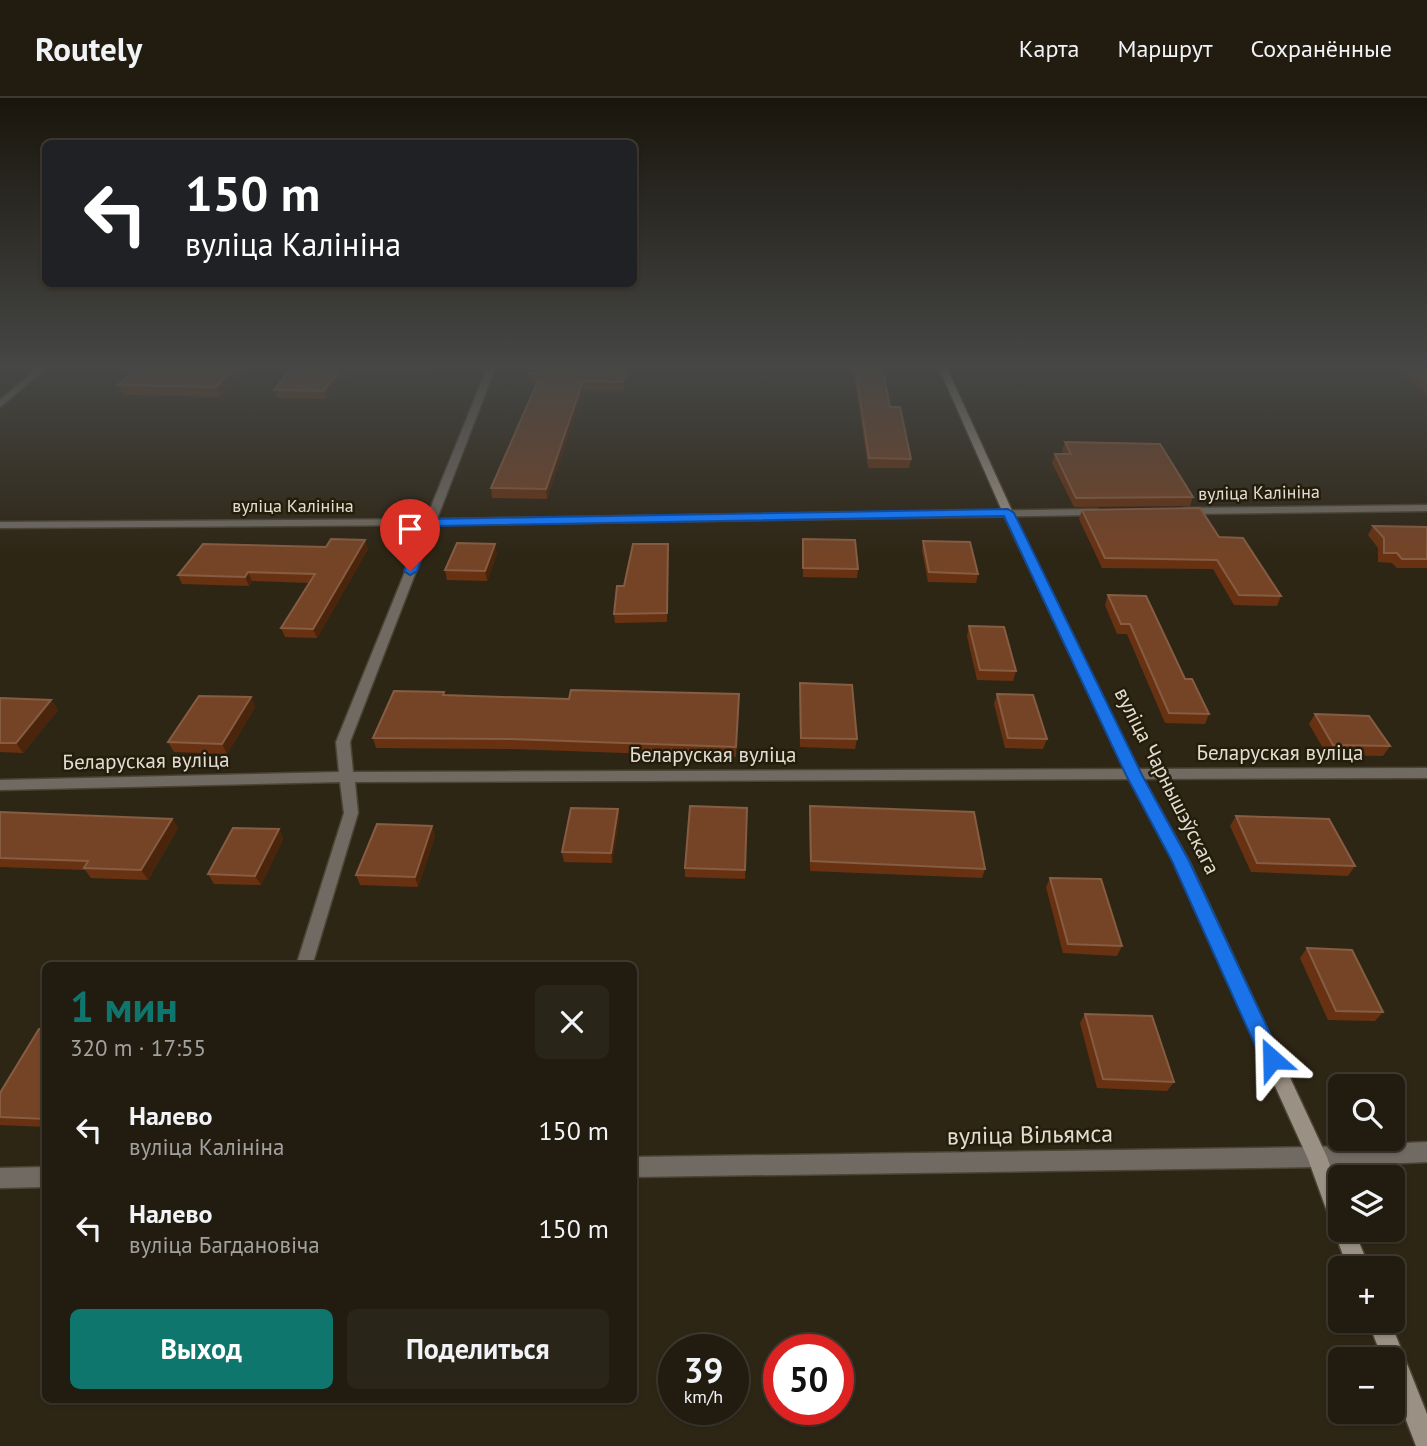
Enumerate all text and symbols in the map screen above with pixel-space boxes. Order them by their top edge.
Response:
text: Routely [35,27,142,70]
text: Карта [1019,33,1079,64]
text: Маршрут [1117,33,1212,64]
text: Сохранённые [1250,33,1392,64]
text: 150 m [185,161,320,225]
icon: left [70,168,161,259]
text: вуліца Калініна [185,223,401,265]
street label: вуліца Калініна [1198,480,1320,505]
street label: вуліца Калініна [232,494,354,517]
pin [380,499,440,571]
icon: arrive [391,510,429,548]
street label: вуліца Чарнышэўскага [1109,683,1226,879]
street label: Беларуская вуліца [1196,739,1364,766]
street label: Беларуская вуліца [629,741,797,768]
street label: Беларуская вуліца [62,746,230,775]
text: 1 мин [70,979,178,1034]
button: close [535,985,609,1059]
position arrow [1235,1022,1309,1096]
text: 320 m · 17:55 [70,1033,206,1062]
map controls [1328,1074,1405,1424]
button: search [1328,1074,1405,1151]
text: Налево [129,1099,213,1132]
icon: left [70,1111,108,1149]
text: 150 m [538,1114,609,1147]
street label: вуліца Вільямса [947,1118,1113,1151]
text: вуліца Калініна [129,1132,284,1161]
button: layers [1328,1165,1405,1242]
text: Налево [129,1197,213,1230]
icon: left [70,1209,108,1247]
text: 150 m [538,1212,609,1245]
text: вуліца Багдановіча [129,1230,320,1259]
button: + [1328,1256,1405,1333]
button: Выход [70,1309,333,1389]
button: Поделиться [347,1309,609,1389]
speed limit sign: 50 [763,1334,854,1425]
text: 39 [684,1347,723,1393]
button: − [1328,1347,1405,1424]
text: km/h [684,1385,723,1408]

